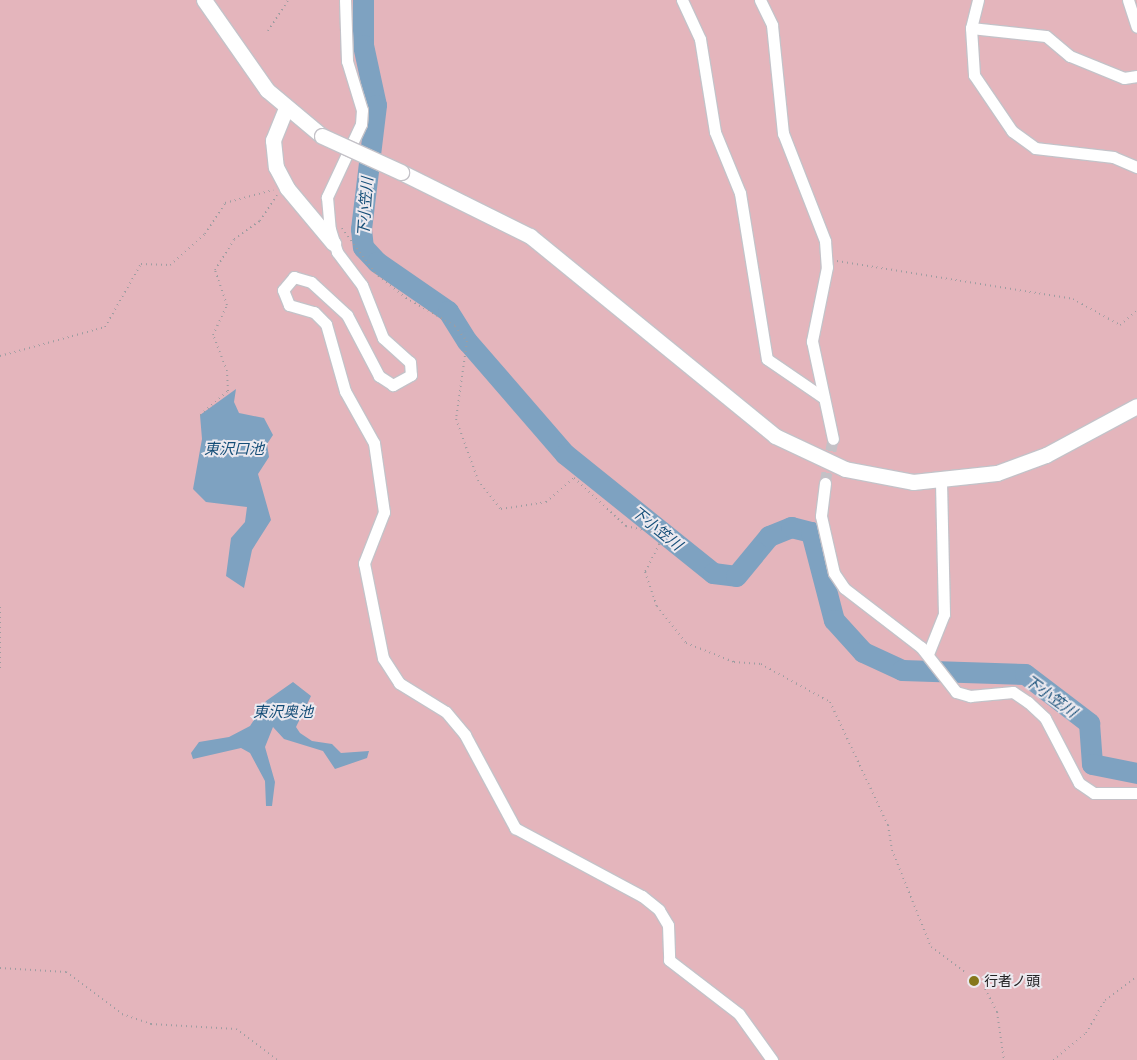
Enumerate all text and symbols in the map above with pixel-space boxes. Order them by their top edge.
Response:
water label: 下小笠川 [354,176,376,238]
water label: 東沢口池 [204,440,264,458]
water label: 下小笠川 [628,502,686,554]
water label: 下小笠川 [1021,671,1081,721]
water label: 東沢奥池 [253,703,313,721]
place label: 行者ノ頭 [984,973,1040,989]
marker: 行者ノ頭 [968,975,980,987]

